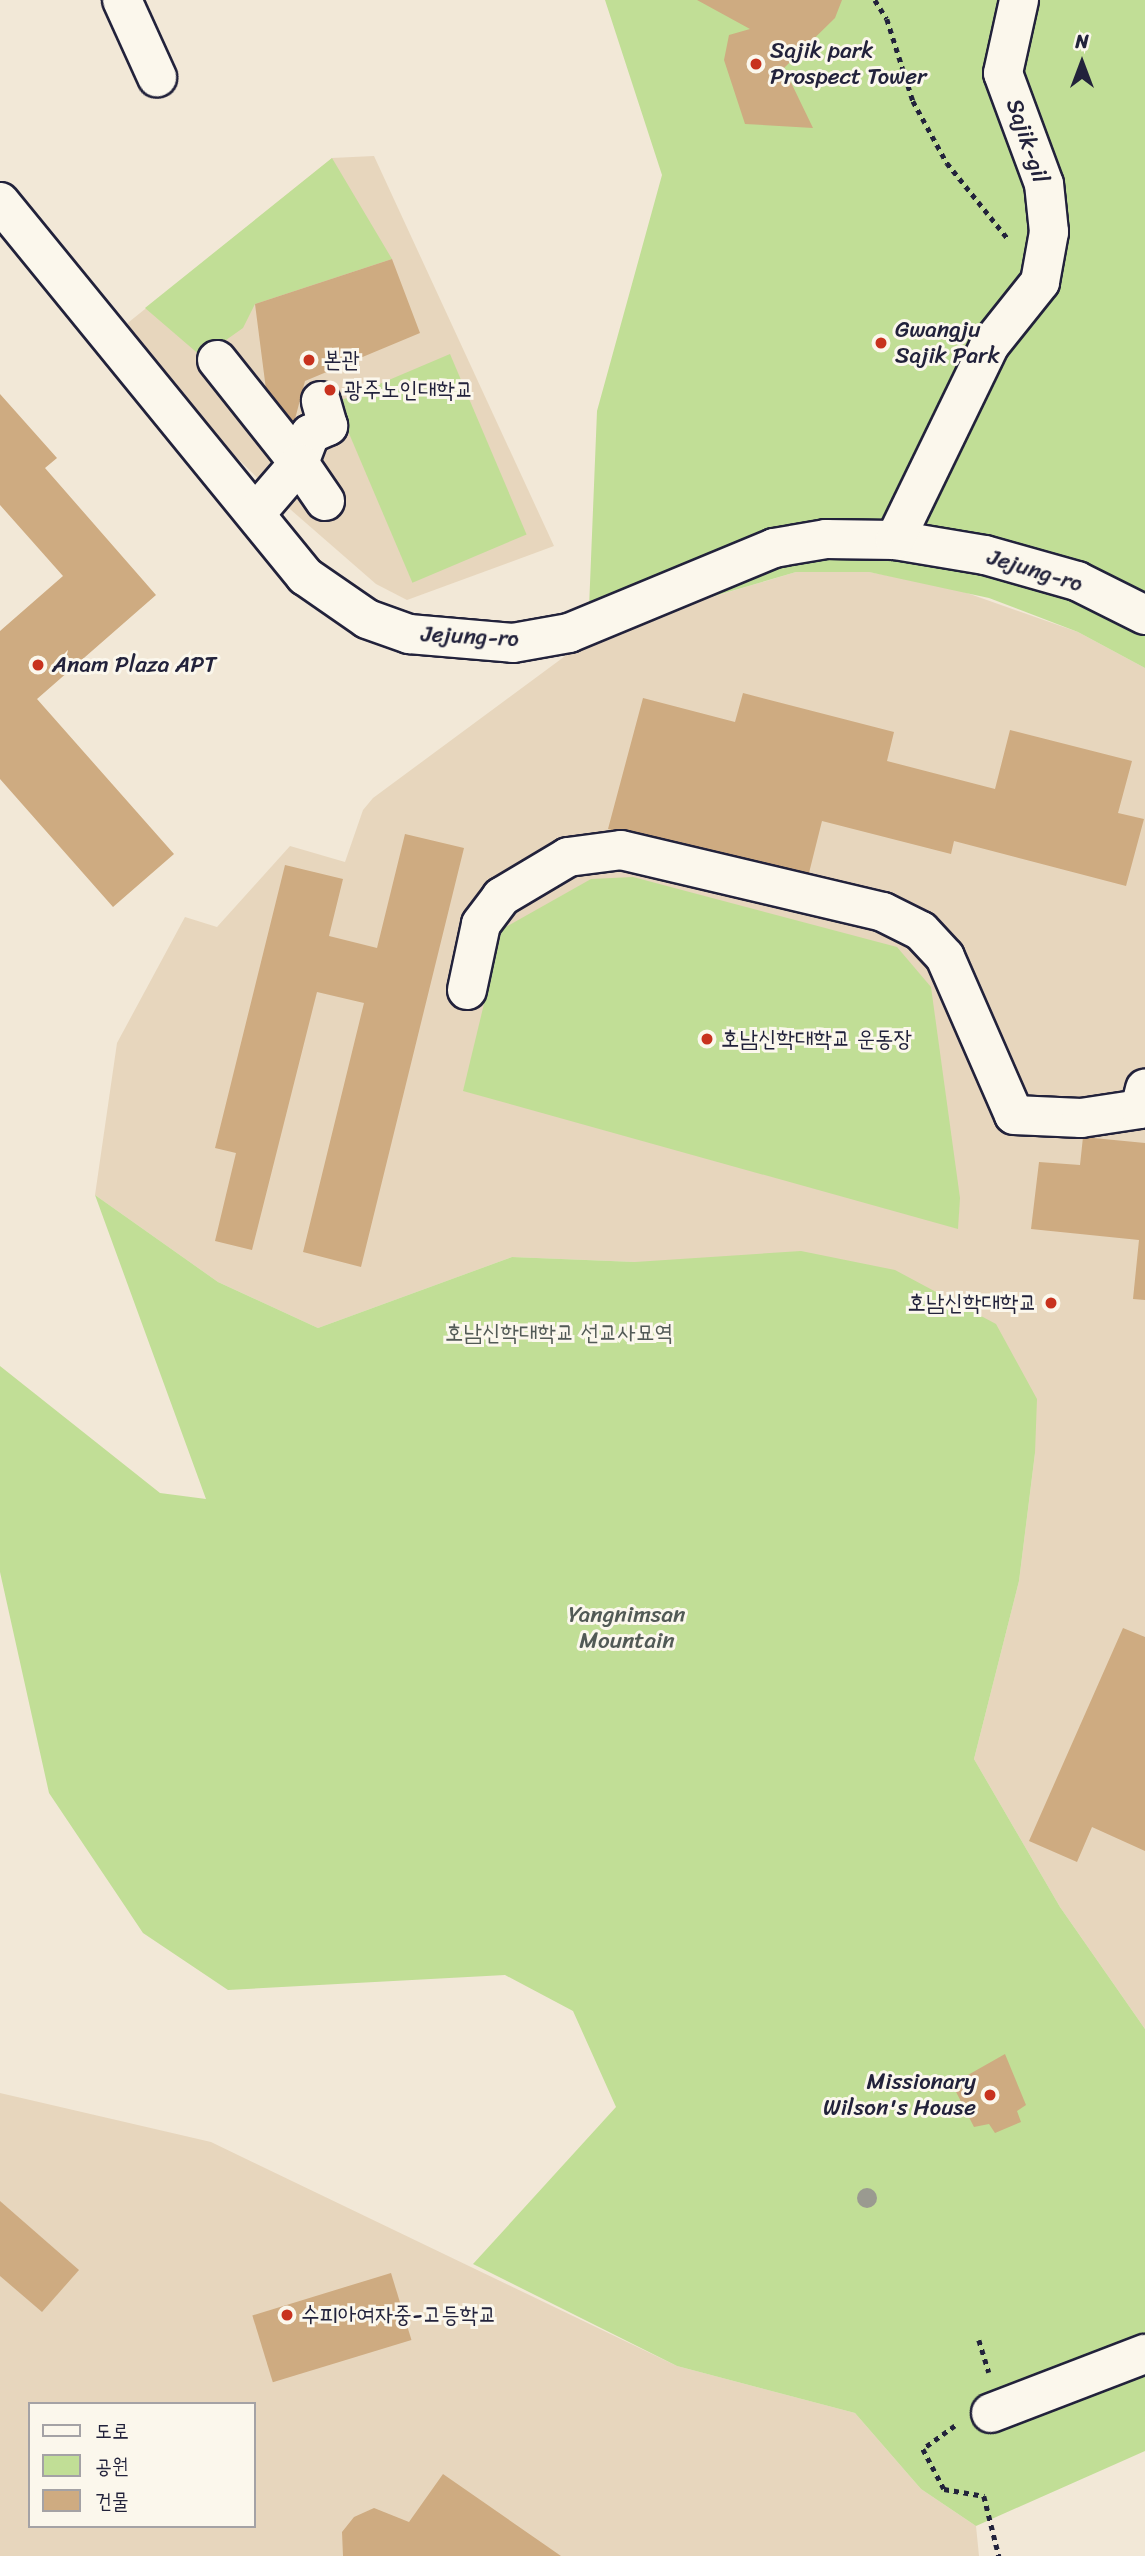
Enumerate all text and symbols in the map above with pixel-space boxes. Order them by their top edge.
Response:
text: N [1075,25,1089,58]
north arrow [1047,28,1117,98]
place label: Sajik park Prospect Tower [770,37,927,91]
marker: Sajik park Prospect Tower [748,56,764,72]
street label: Sajik-gil [1000,95,1054,187]
place label: Gwangju Sajik Park [895,316,1000,370]
marker: Gwangju Sajik Park [873,335,889,351]
place label: 본관 [323,346,360,374]
marker: 본관 [301,352,317,368]
place label: 광주노인대학교 [344,376,474,404]
marker: 광주노인대학교 [322,382,338,398]
street label: Jejung-ro [984,543,1086,599]
street label: Jejung-ro [420,621,520,653]
place label: Anam Plaza APT [52,651,216,679]
marker: Anam Plaza APT [30,657,46,673]
place label: 호남신학대학교 운동장 [721,1025,912,1053]
marker: 호남신학대학교 운동장 [699,1031,715,1047]
place label: 호남신학대학교 [907,1289,1037,1317]
marker: 호남신학대학교 [1043,1295,1059,1311]
park label: 호남신학대학교 선교사묘역 [445,1319,673,1347]
park label: Yangnimsan Mountain [569,1601,685,1655]
place label: Missionary Wilson's House [823,2068,976,2122]
marker: Missionary Wilson's House [982,2087,998,2103]
place label: 수피아여자중-고등학교 [301,2301,497,2329]
marker: 수피아여자중-고등학교 [279,2307,295,2323]
legend [28,2402,256,2528]
text: 도로 [95,2412,129,2450]
text: 공원 [95,2447,129,2485]
text: 건물 [95,2482,129,2520]

